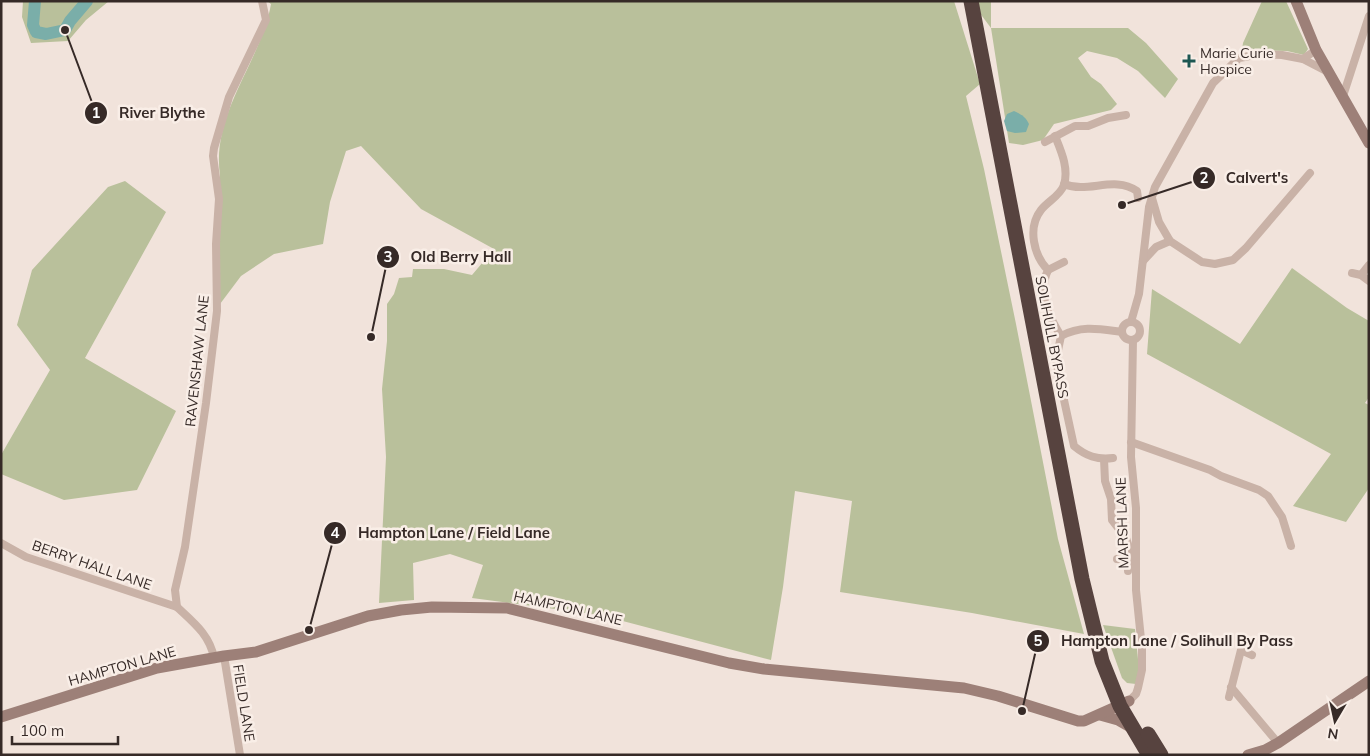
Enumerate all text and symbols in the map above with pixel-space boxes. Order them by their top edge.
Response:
place label: Marie Curie Hospice [1200,44,1274,78]
marker: Marie Curie Hospice [1182,54,1196,68]
callout: River Blythe [83,98,215,128]
text: 1 [91,103,101,122]
text: River Blythe [119,103,205,122]
callout: Calvert's [1191,163,1299,193]
text: 2 [1199,168,1209,187]
text: Calvert's [1226,168,1288,187]
callout: Old Berry Hall [376,242,522,272]
text: 3 [383,247,393,266]
text: Old Berry Hall [411,247,511,266]
street label: SOLIHULL BYPASS [1031,274,1073,400]
street label: RAVENSHAW LANE [181,294,213,428]
street label: MARSH LANE [1111,477,1133,569]
callout: Hampton Lane / Field Lane [323,518,560,548]
text: 4 [330,523,340,542]
text: Hampton Lane / Field Lane [358,523,550,542]
street label: BERRY HALL LANE [30,536,154,594]
street label: HAMPTON LANE [512,587,624,629]
callout: Hampton Lane / Solihull By Pass [1026,626,1303,656]
text: 5 [1033,631,1043,650]
text: Hampton Lane / Solihull By Pass [1061,631,1293,650]
street label: HAMPTON LANE [66,642,178,690]
street label: FIELD LANE [229,663,259,743]
north arrow [1310,696,1360,746]
scale bar [12,714,119,746]
text: 100 m [20,721,64,740]
text: N [1326,724,1340,744]

